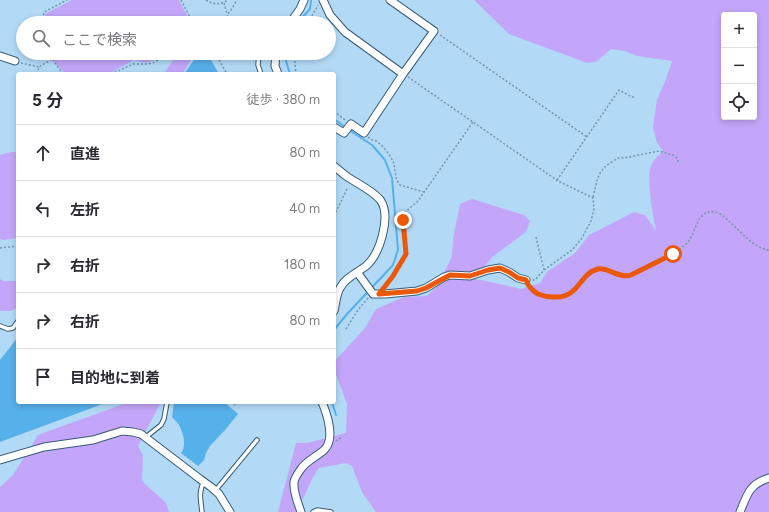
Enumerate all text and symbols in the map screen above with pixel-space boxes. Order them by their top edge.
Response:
map controls [721,12,757,120]
button: + [721,12,757,48]
search box [16,16,336,60]
icon: search [30,27,52,49]
text: ここで検索 [62,31,137,49]
button: − [721,48,757,84]
button: locate [721,84,757,120]
text: 5 分 [32,90,63,110]
text: 徒歩 · 380 m [247,92,320,107]
icon: ahead [32,142,54,164]
text: 直進 [70,145,100,163]
text: 80 m [289,145,320,160]
icon: left [32,198,54,220]
text: 左折 [70,201,100,219]
text: 40 m [289,201,320,216]
route end [394,211,412,229]
route start [664,245,682,263]
icon: right [32,254,54,276]
text: 右折 [70,257,100,275]
text: 180 m [284,257,320,272]
icon: right [32,310,54,332]
text: 右折 [70,313,100,331]
text: 80 m [289,313,320,328]
icon: arrive [32,366,54,388]
text: 目的地に到着 [70,369,160,387]

